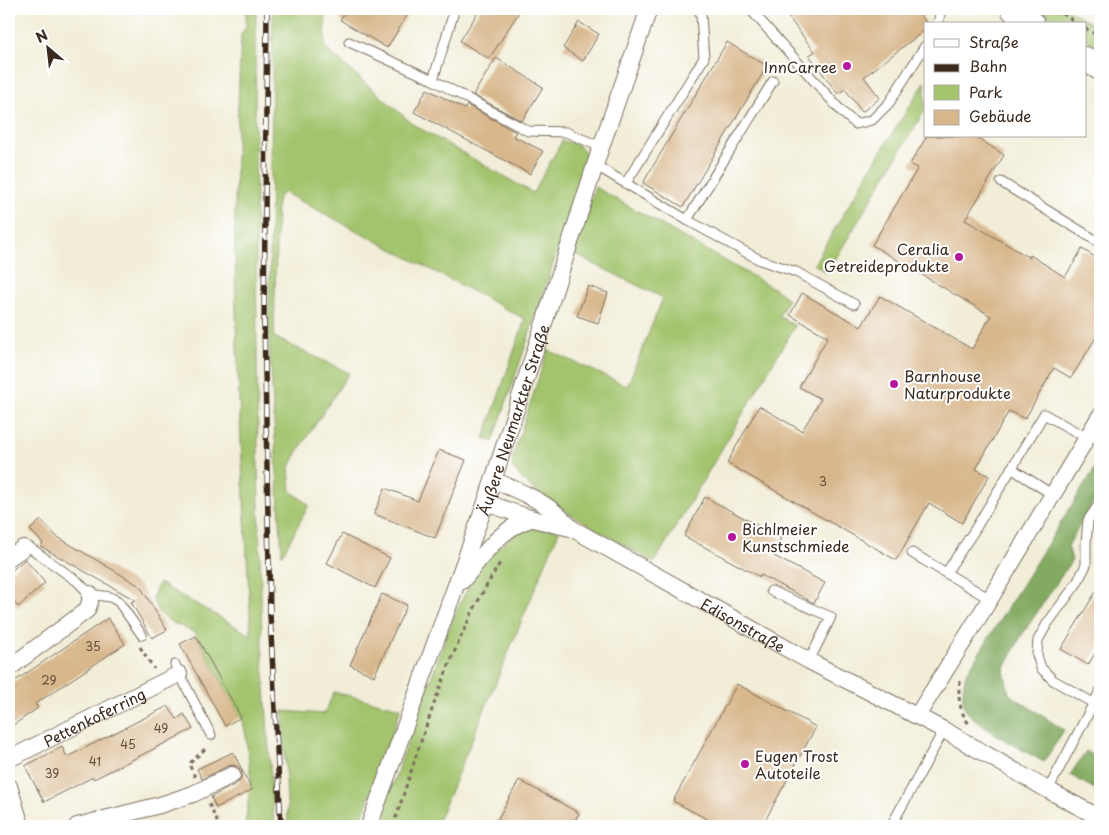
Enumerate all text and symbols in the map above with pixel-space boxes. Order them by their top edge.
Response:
north arrow [22,22,72,72]
legend [924,22,1086,138]
text: N [32,24,51,48]
text: Straße [969,30,1019,53]
text: Bahn [969,54,1007,77]
place label: InnCarree [764,55,837,78]
marker: InnCarree [841,60,853,72]
text: Park [969,80,1003,103]
text: Gebäude [969,104,1031,127]
place label: Ceralia Getreideprodukte [824,237,950,277]
marker: Ceralia Getreideprodukte [953,251,965,263]
street label: Äußere Neumarkter Straße [471,321,554,518]
place label: Barnhouse Naturprodukte [904,364,1011,404]
marker: Barnhouse Naturprodukte [888,378,900,390]
house number: 3 [819,472,827,490]
place label: Bichlmeier Kunstschmiede [742,517,849,557]
marker: Bichlmeier Kunstschmiede [726,531,738,543]
street label: Edisonstraße [697,592,790,657]
house number: 35 [85,637,101,655]
house number: 29 [41,671,57,689]
street label: Pettenkoferring [39,681,149,752]
house number: 49 [154,719,168,737]
house number: 45 [120,735,136,753]
place label: Eugen Trost Autoteile [755,744,839,784]
house number: 41 [89,752,101,770]
marker: Eugen Trost Autoteile [739,758,751,770]
house number: 39 [45,764,59,782]

